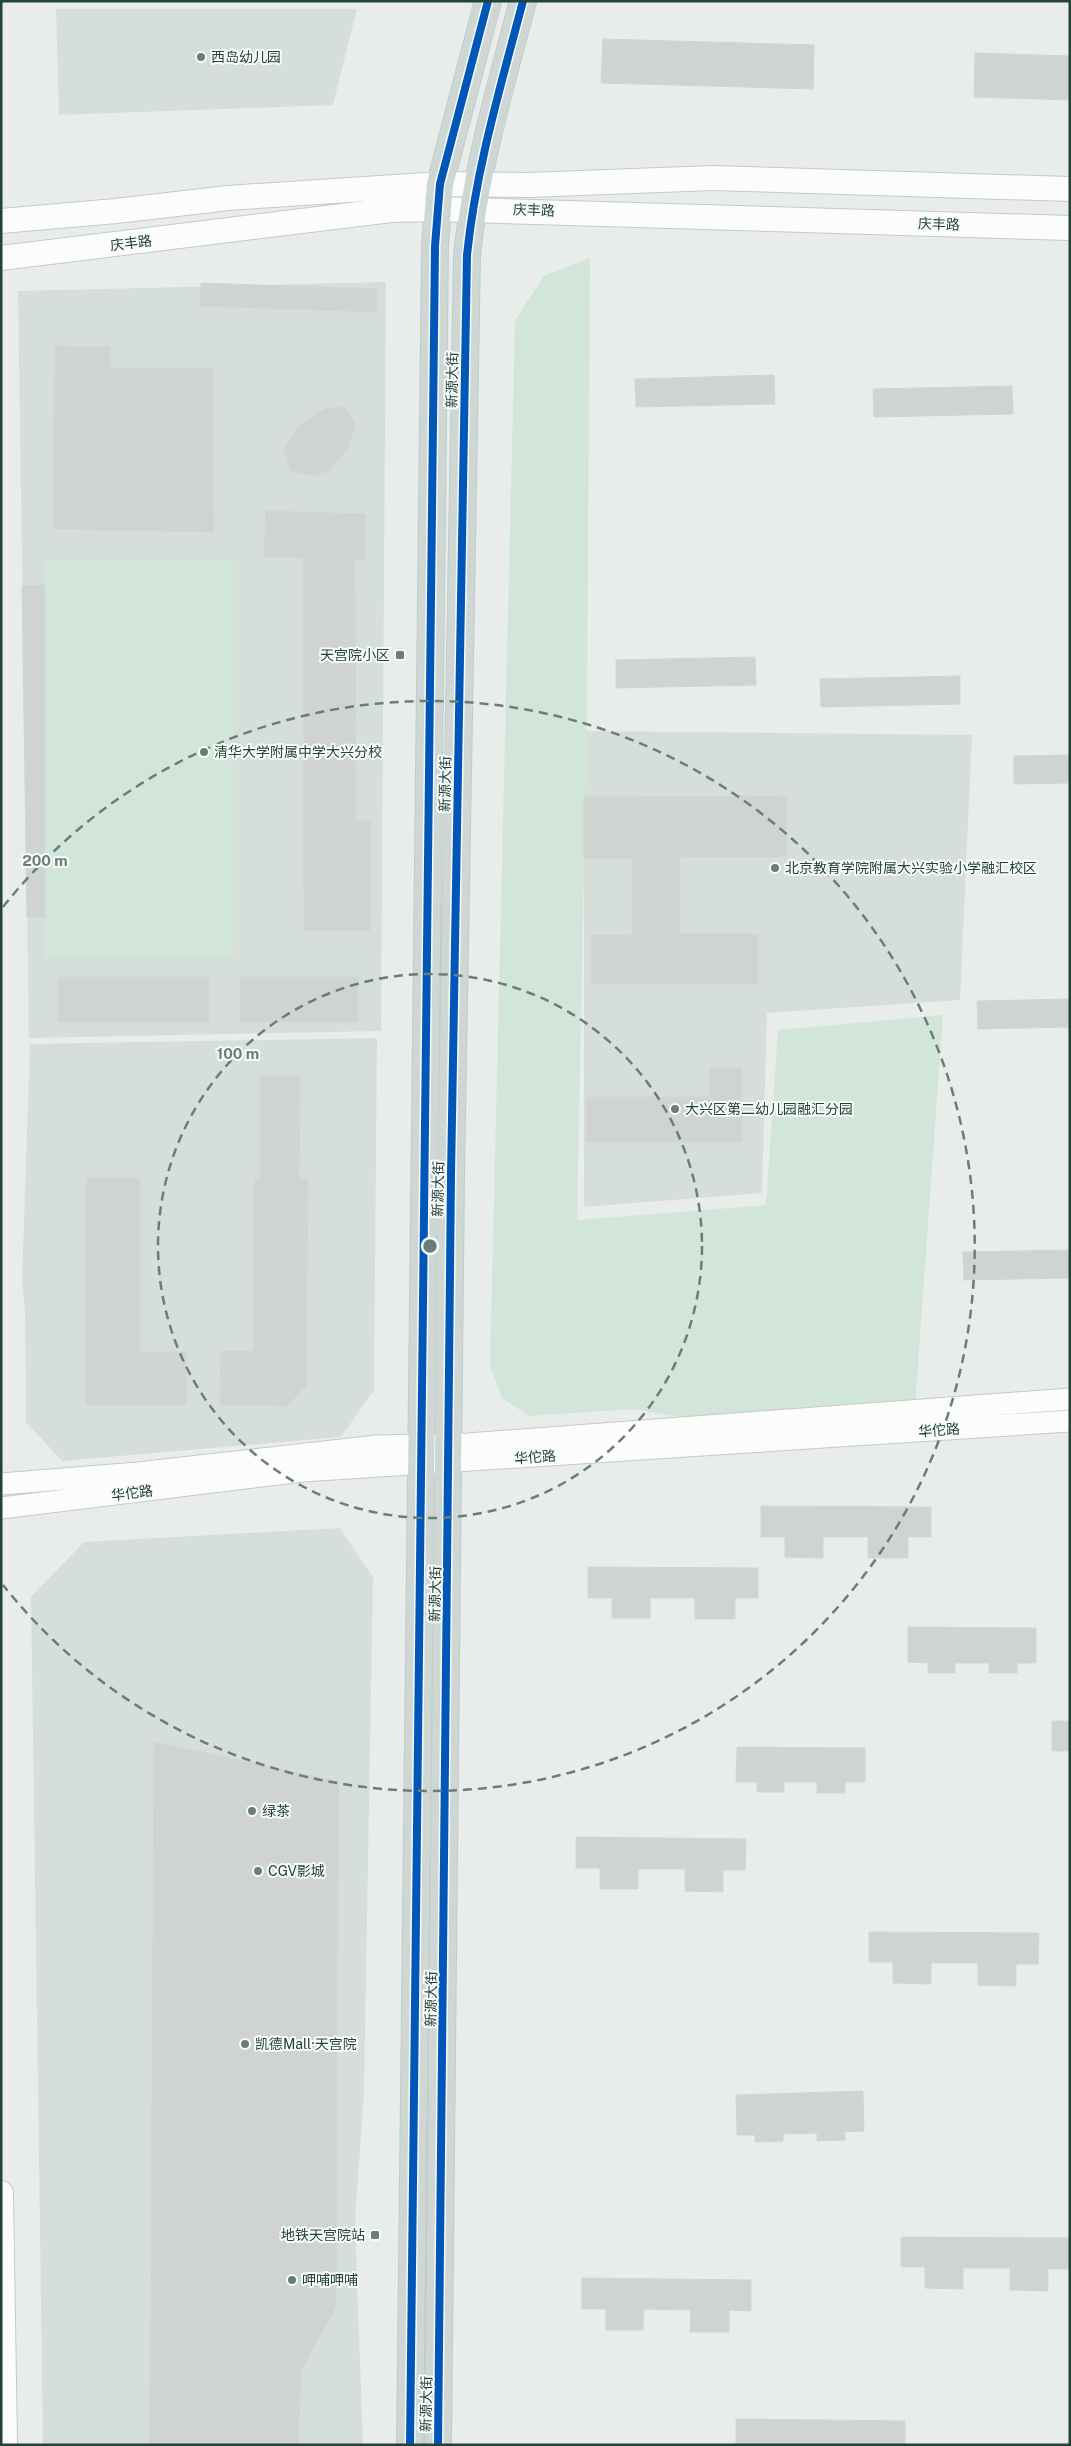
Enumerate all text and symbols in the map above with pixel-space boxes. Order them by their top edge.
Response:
place label: 西岛幼儿园 [211,49,281,65]
marker: 西岛幼儿园 [195,51,207,63]
street label: 庆丰路 [513,201,555,219]
street label: 庆丰路 [918,215,960,233]
street label: 庆丰路 [109,233,153,253]
street label: 新源大街 [444,352,460,408]
place label: 天宫院小区 [320,647,390,663]
marker: 天宫院小区 [394,649,406,661]
place label: 清华大学附属中学大兴分校 [214,744,382,760]
marker: 清华大学附属中学大兴分校 [198,746,210,758]
street label: 新源大街 [437,756,453,812]
text: 200 m [22,852,68,869]
place label: 北京教育学院附属大兴实验小学融汇校区 [785,860,1037,876]
marker: 北京教育学院附属大兴实验小学融汇校区 [769,862,781,874]
text: 100 m [217,1045,259,1062]
place label: 大兴区第二幼儿园融汇分园 [685,1101,853,1117]
marker: 大兴区第二幼儿园融汇分园 [669,1103,681,1115]
street label: 新源大街 [430,1161,446,1217]
centre of rings [421,1237,439,1255]
street label: 华佗路 [917,1421,961,1439]
street label: 华佗路 [513,1448,557,1466]
street label: 华佗路 [110,1483,154,1503]
street label: 新源大街 [427,1566,443,1622]
place label: 绿茶 [262,1803,290,1819]
marker: 绿茶 [246,1805,258,1817]
place label: CGV影城 [268,1863,325,1879]
marker: CGV影城 [252,1865,264,1877]
street label: 新源大街 [423,1971,439,2027]
place label: 凯德Mall·天宫院 [255,2036,357,2052]
marker: 凯德Mall·天宫院 [239,2038,251,2050]
place label: 地铁天宫院站 [281,2227,365,2243]
marker: 地铁天宫院站 [369,2229,381,2241]
place label: 呷哺呷哺 [302,2272,358,2288]
marker: 呷哺呷哺 [286,2274,298,2286]
street label: 新源大街 [418,2376,434,2432]

